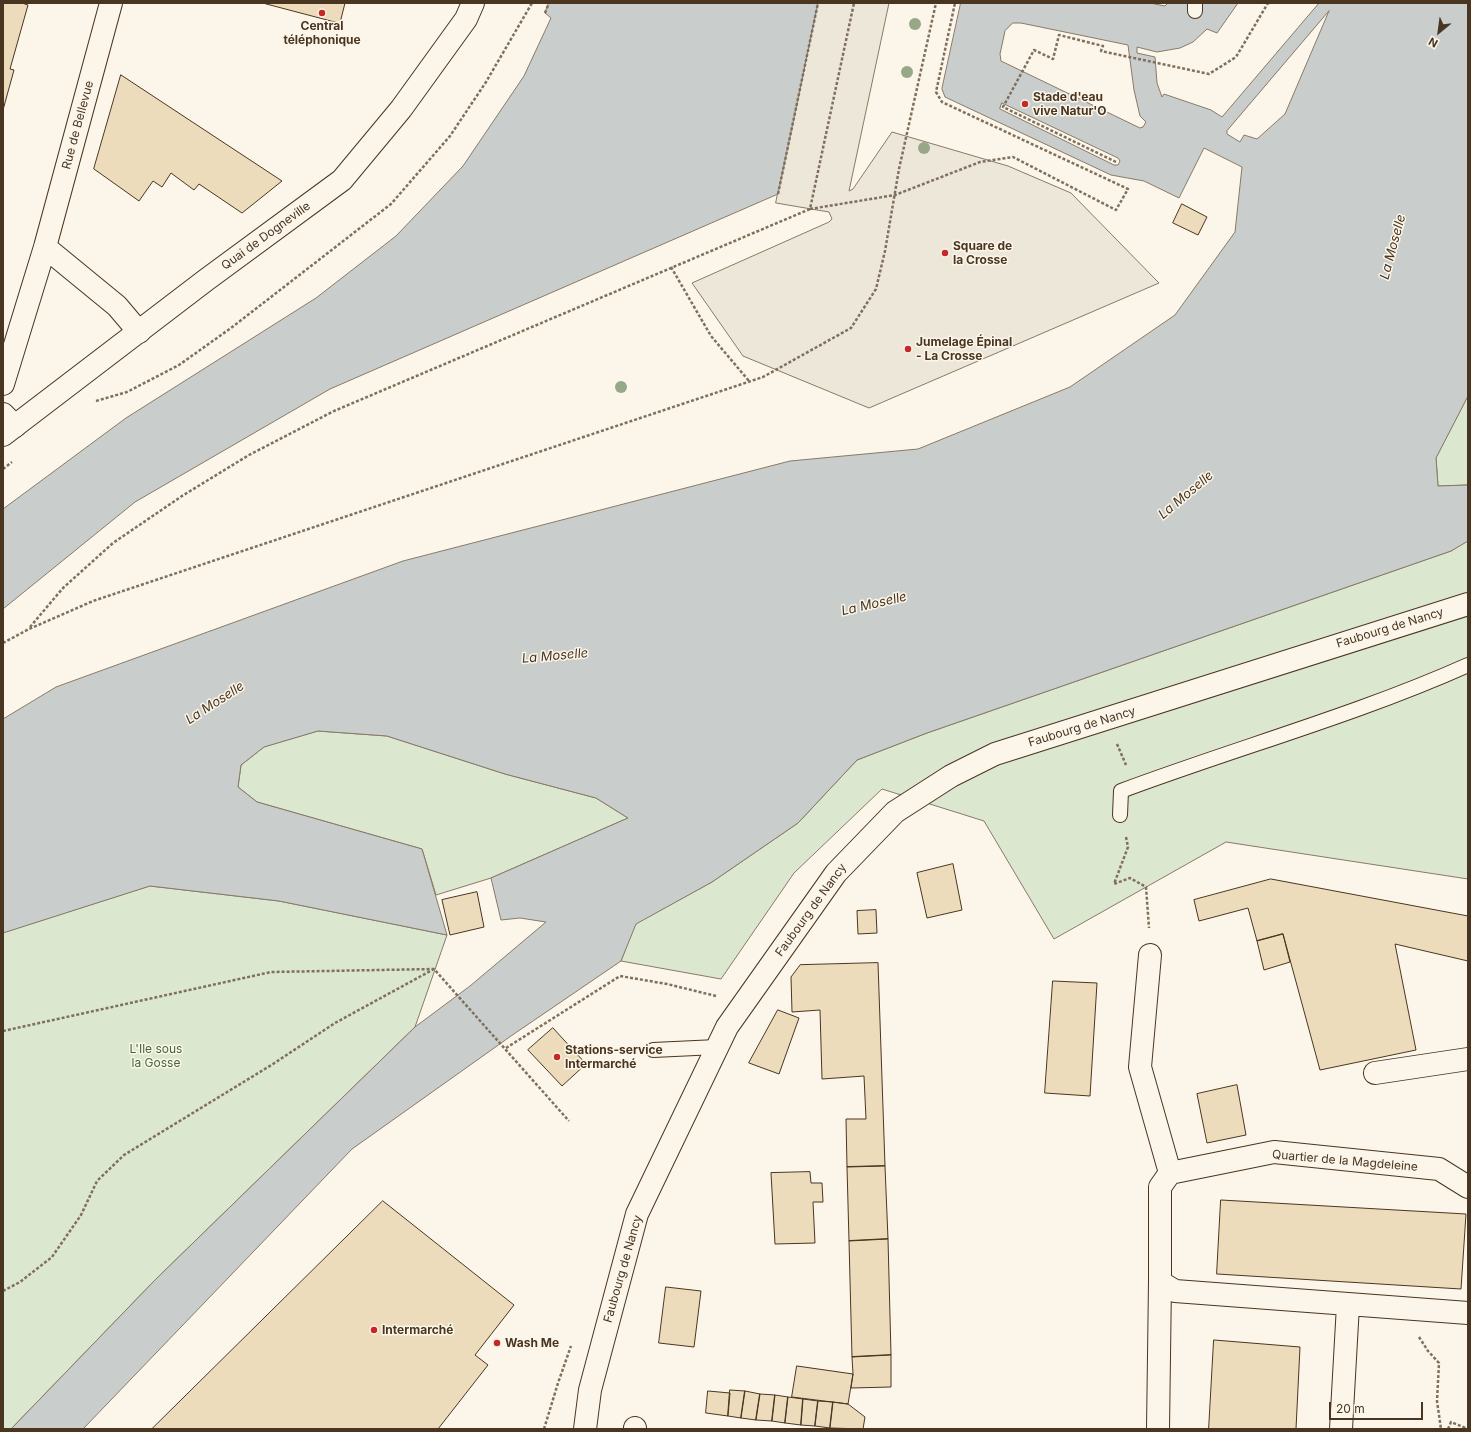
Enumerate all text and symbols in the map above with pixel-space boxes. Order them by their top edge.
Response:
marker: Central téléphonique [317,8,327,18]
north arrow [1419,12,1459,52]
place label: Central téléphonique [283,19,361,47]
text: N [1426,34,1440,51]
street label: Rue de Bellevue [59,79,97,171]
place label: Stade d'eau vive Natur'O [1033,90,1107,118]
marker: Stade d'eau vive Natur'O [1020,99,1030,109]
street label: Quai de Dogneville [219,199,313,273]
water label: La Moselle [1377,213,1409,281]
place label: Square de la Crosse [953,239,1012,267]
marker: Square de la Crosse [940,248,950,258]
place label: Jumelage Épinal - La Crosse [916,335,1012,363]
marker: Jumelage Épinal - La Crosse [903,344,913,354]
water label: La Moselle [1155,468,1217,522]
water label: La Moselle [840,589,908,619]
street label: Faubourg de Nancy [1335,605,1445,651]
water label: La Moselle [521,645,589,667]
water label: La Moselle [183,678,247,728]
street label: Faubourg de Nancy [1027,704,1137,750]
street label: Faubourg de Nancy [772,861,850,959]
park label: L'Ile sous la Gosse [130,1042,182,1070]
place label: Stations-service Intermarché [565,1043,663,1071]
marker: Stations-service Intermarché [552,1052,562,1062]
street label: Quartier de la Magdeleine [1271,1147,1419,1175]
street label: Faubourg de Nancy [601,1214,645,1324]
place label: Intermarché [382,1323,453,1337]
marker: Intermarché [369,1325,379,1335]
place label: Wash Me [505,1336,559,1350]
marker: Wash Me [492,1338,502,1348]
scale bar [1331,1394,1425,1420]
text: 20 m [1336,1401,1365,1416]

